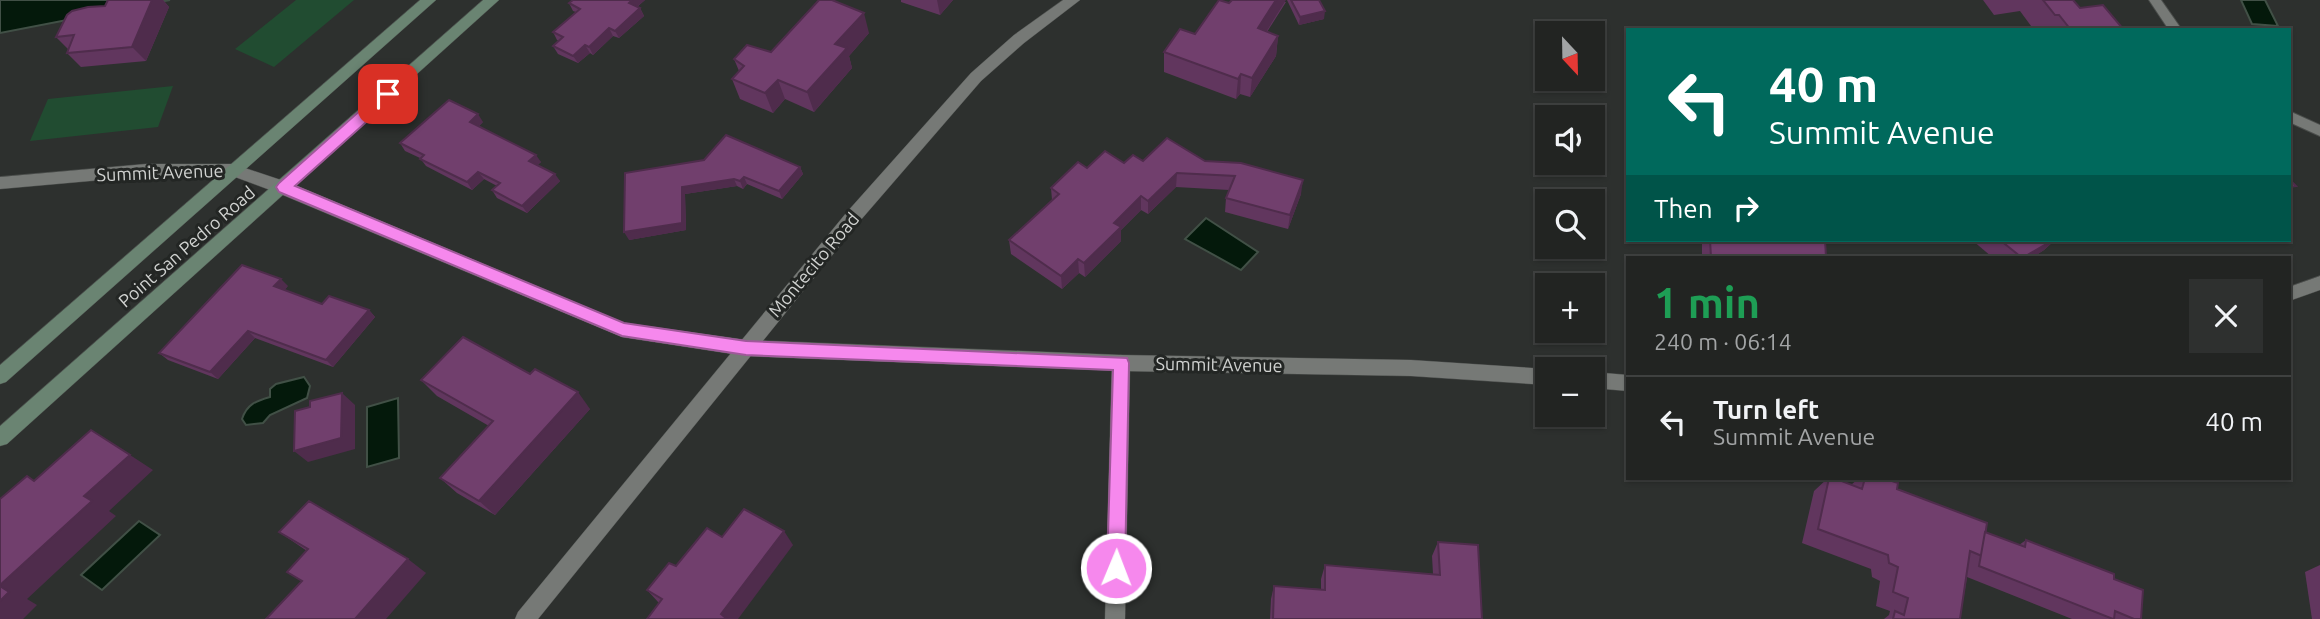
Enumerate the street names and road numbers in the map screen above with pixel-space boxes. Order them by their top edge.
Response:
street label: Summit Avenue [96,160,224,184]
street label: Point San Pedro Road [114,182,259,311]
street label: Montecito Road [764,208,862,320]
street label: Summit Avenue [1155,353,1283,375]

